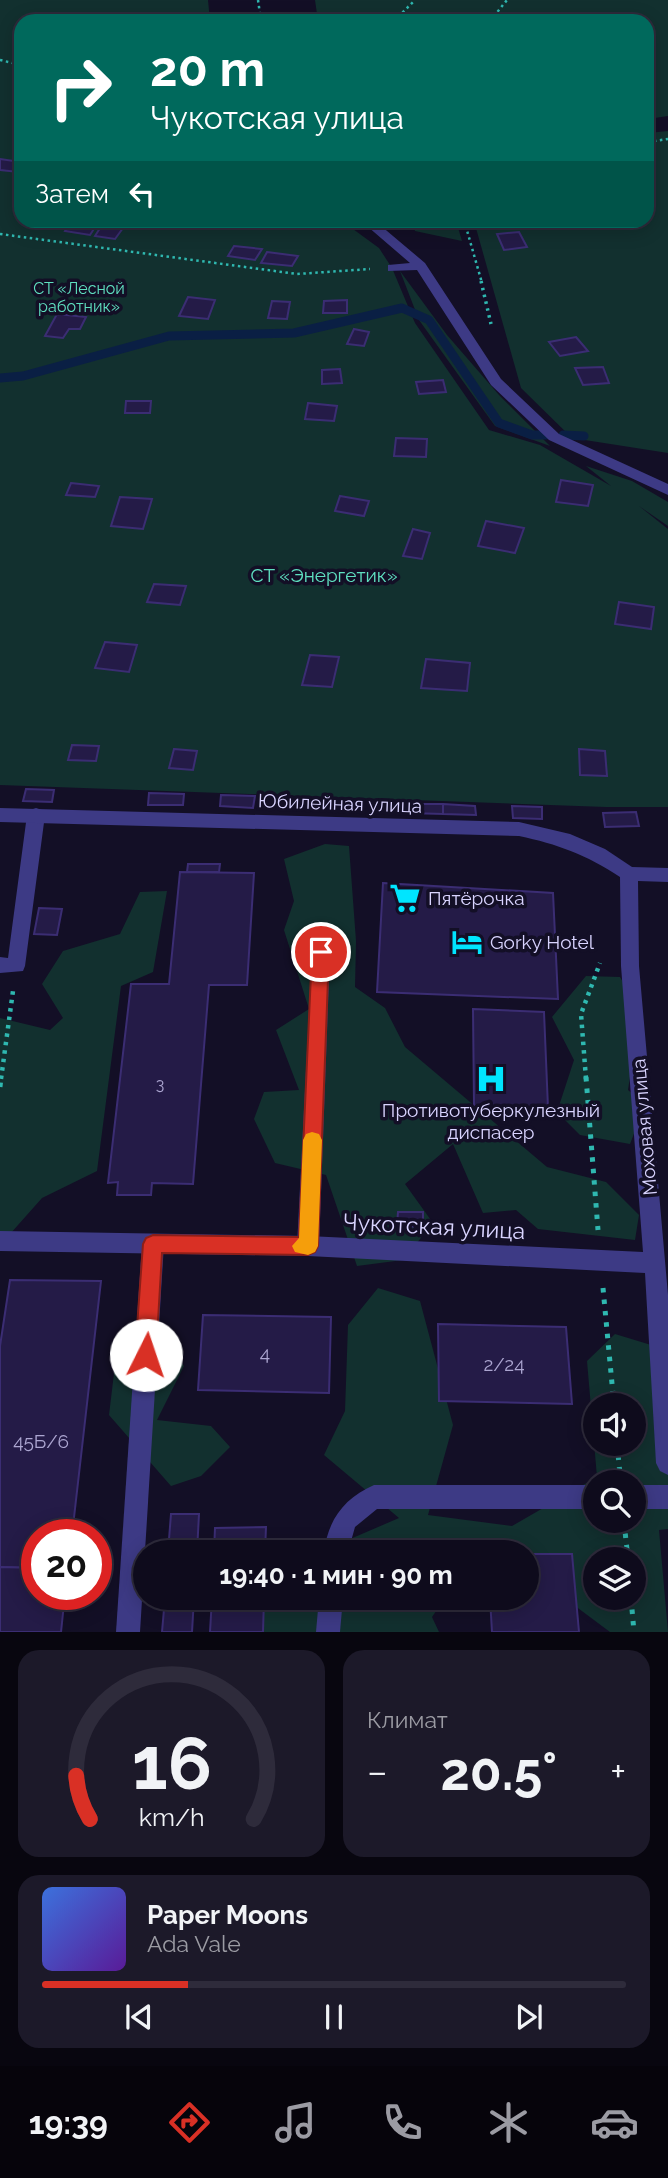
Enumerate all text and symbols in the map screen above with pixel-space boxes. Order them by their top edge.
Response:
text: 20 m [150,40,265,97]
icon: right [35,42,126,133]
text: Чукотская улица [150,99,404,136]
icon: left [123,175,161,213]
text: Затем [35,179,109,209]
park label: СТ «Лесной работник» [33,279,125,316]
park label: СТ «Энергетик» [250,564,398,586]
street label: Юбилейная улица [258,789,422,817]
supermarket icon: Пятёрочка [388,881,422,915]
place label: Пятёрочка [428,887,525,909]
pin [291,922,351,982]
hotel icon: Gorky Hotel [450,925,484,959]
place label: Gorky Hotel [490,931,595,953]
icon: arrive [302,933,340,971]
street label: Моховая улица [627,1058,661,1196]
hospital icon: Противотуберкулезный диспасер [474,1062,508,1096]
house number: 3 [156,1075,164,1094]
place label: Противотуберкулезный диспасер [382,1099,600,1143]
street label: Чукотская улица [342,1208,526,1244]
position arrow [109,1318,183,1392]
house number: 4 [260,1342,270,1364]
house number: 2/24 [483,1353,525,1375]
map controls [583,1393,646,1610]
button: sound [583,1393,646,1456]
house number: 45Б/6 [13,1430,69,1452]
button: search [583,1470,646,1533]
speed limit sign: 20 [21,1519,112,1610]
button: layers [583,1547,646,1610]
text: 19:40 · 1 мин · 90 m [219,1560,453,1590]
text: Климат [367,1706,448,1733]
text: 16 [131,1722,212,1807]
text: 20.5° [441,1741,557,1802]
text: − [367,1749,387,1794]
text: + [610,1749,626,1794]
text: km/h [139,1802,204,1832]
text: Paper Moons [147,1900,308,1930]
text: Ada Vale [147,1930,241,1957]
icon: previous [120,1998,158,2036]
icon: pause [315,1998,353,2036]
icon: next [510,1998,548,2036]
icon: directions [165,2098,214,2147]
icon: music [271,2098,320,2147]
icon: phone [378,2098,427,2147]
icon: climate [484,2098,533,2147]
icon: car [590,2098,639,2147]
text: 19:39 [29,2104,108,2141]

